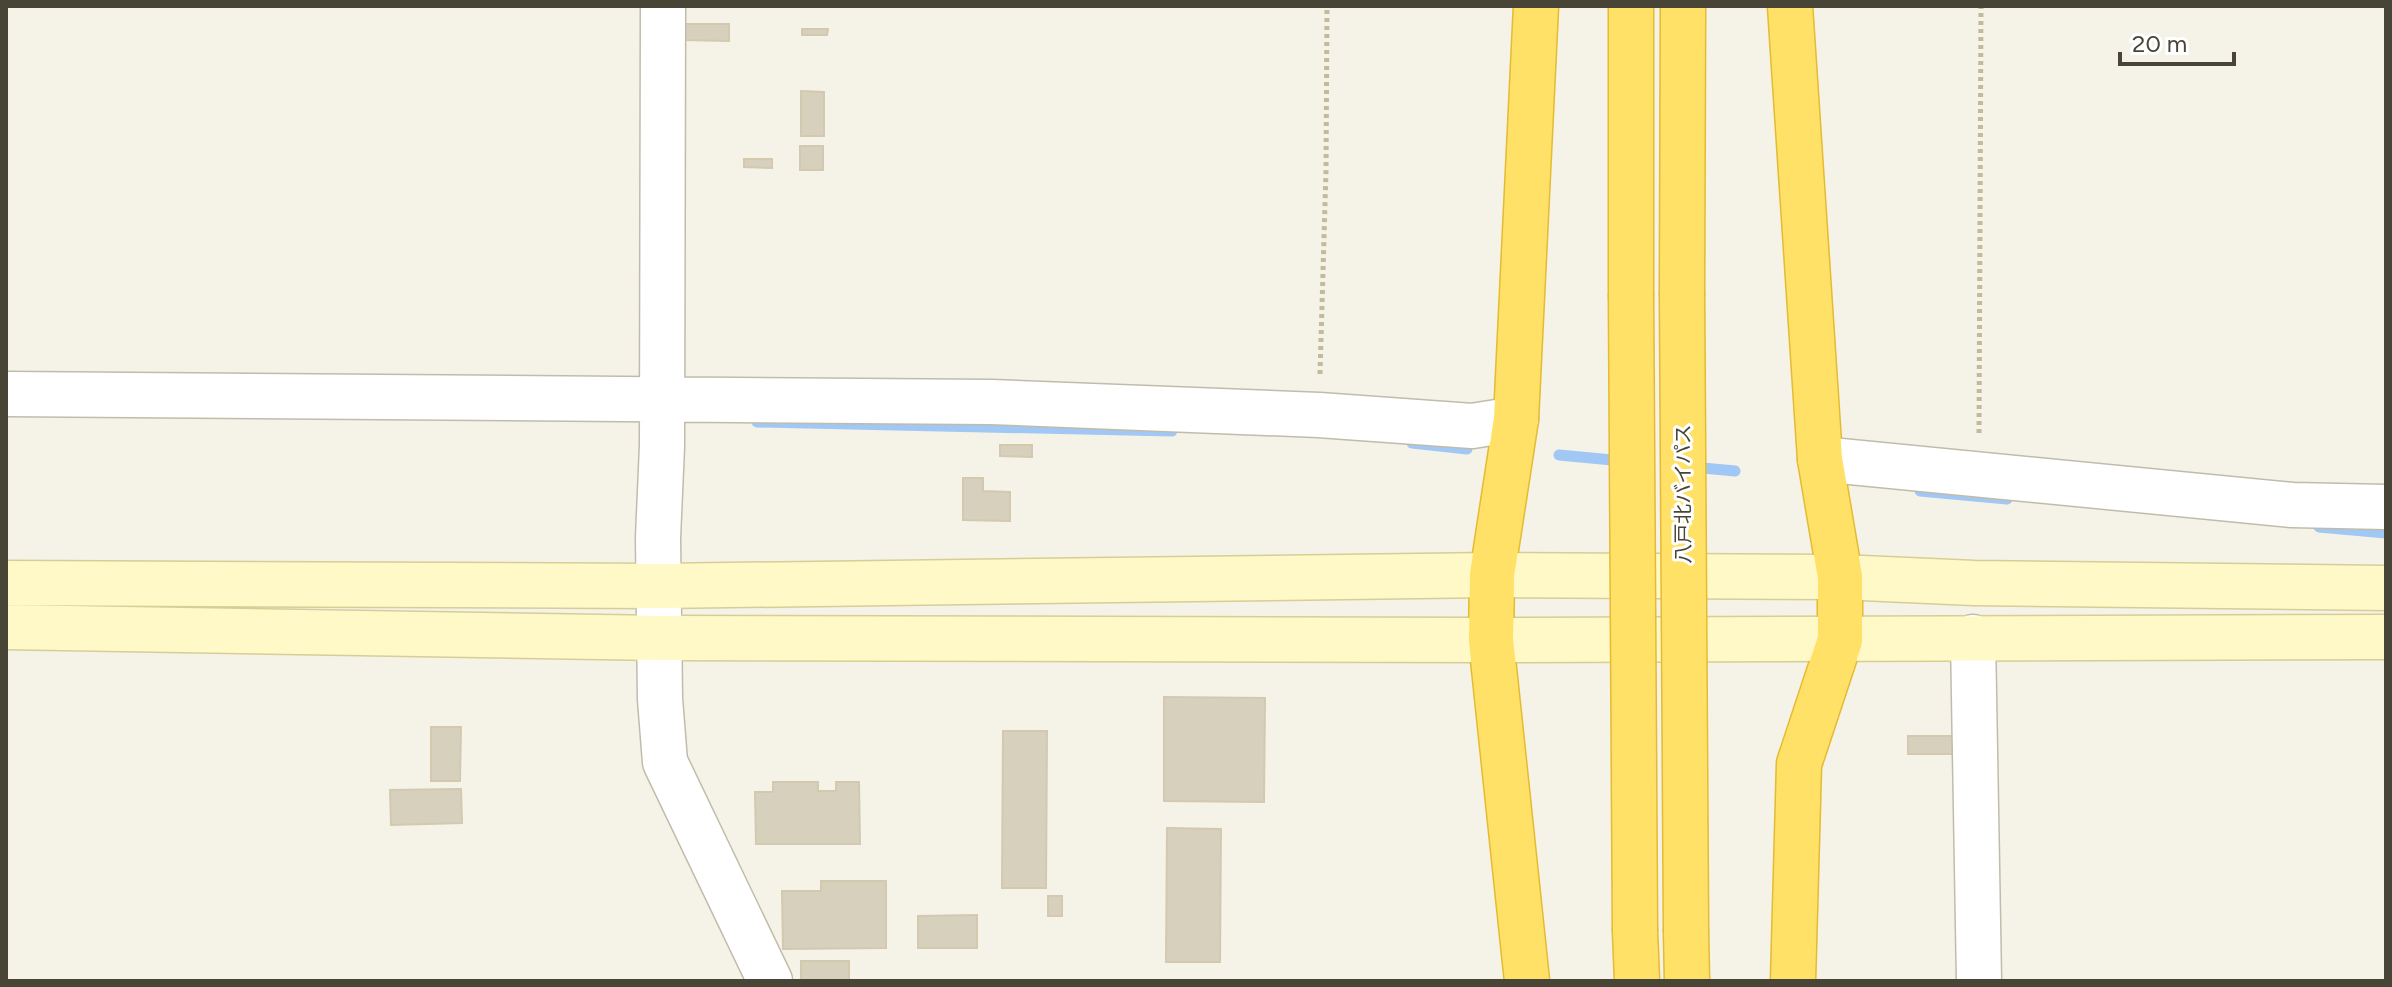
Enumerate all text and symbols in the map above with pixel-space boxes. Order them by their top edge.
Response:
scale bar [2120,16,2234,66]
text: 20 m [2132,29,2187,58]
street label: 八戸北バイパス [1671,424,1695,564]

